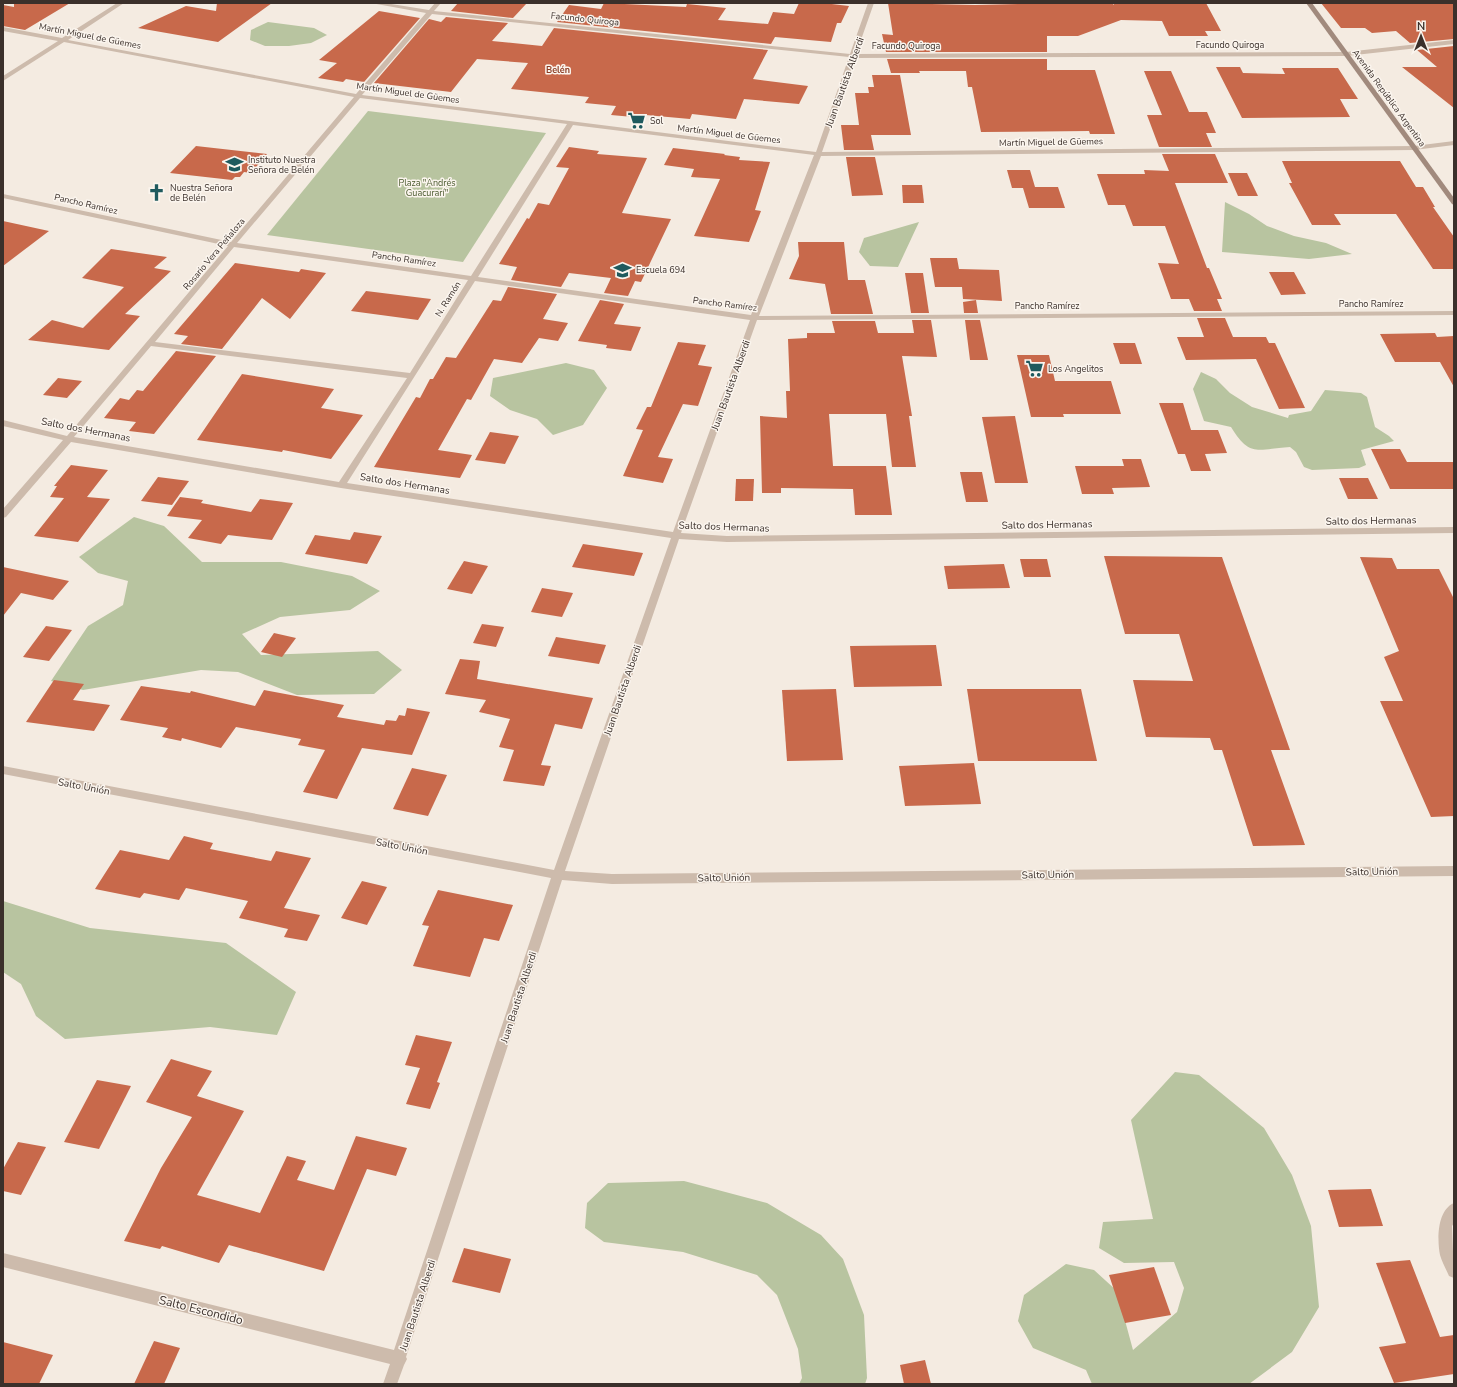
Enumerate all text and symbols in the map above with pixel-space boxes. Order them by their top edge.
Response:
street label: Facundo Quiroga [550,9,620,29]
north arrow [1401,16,1441,56]
text: N [1417,19,1425,34]
street label: Martín Miguel de Güemes [38,20,142,52]
street label: Juan Bautista Alberdi [822,35,868,130]
street label: Facundo Quiroga [1196,39,1265,51]
street label: Facundo Quiroga [872,40,941,52]
street label: Avenida República Argentina [1350,47,1429,149]
district label: Belén [546,64,570,76]
street label: Martín Miguel de Güemes [356,80,460,106]
supermarket icon: Sol [627,111,647,131]
place label: Sol [650,115,664,127]
street label: Martín Miguel de Güemes [677,122,781,146]
street label: Martín Miguel de Güemes [999,135,1103,149]
place label: Instituto Nuestra Señora de Belén [248,154,316,176]
school or university icon: Instituto Nuestra Señora de Belén [225,155,245,175]
park label: Plaza "Andrés Guacurarí" [398,177,456,199]
place label: Nuestra Señora de Belén [170,182,233,204]
church icon: Nuestra Señora de Belén [147,183,167,203]
street label: Pancho Ramírez [53,191,119,217]
street label: Rosario Vera Peñaloza [180,216,248,292]
street label: Pancho Ramírez [371,249,437,269]
school or university icon: Escuela 694 [613,260,633,280]
place label: Escuela 694 [636,264,686,276]
street label: N. Ramón [432,279,464,319]
street label: Pancho Ramírez [692,294,758,314]
street label: Pancho Ramírez [1339,298,1403,310]
street label: Pancho Ramírez [1015,300,1079,312]
street label: Juan Bautista Alberdi [708,338,754,433]
supermarket icon: Los Angelitos [1025,359,1045,379]
place label: Los Angelitos [1048,363,1103,375]
street label: Salto dos Hermanas [40,414,132,446]
street label: Salto dos Hermanas [359,470,451,498]
street label: Salto dos Hermanas [1325,513,1417,529]
street label: Salto dos Hermanas [1001,517,1093,533]
street label: Salto dos Hermanas [678,518,770,536]
street label: Juan Bautista Alberdi [601,643,645,739]
street label: Salto Unión [57,775,111,799]
street label: Salto Unión [375,835,429,859]
street label: Salto Unión [1346,865,1398,879]
street label: Salto Unión [1022,868,1074,882]
street label: Salto Unión [698,871,750,885]
street label: Juan Bautista Alberdi [497,950,540,1046]
street label: Juan Bautista Alberdi [396,1258,439,1354]
street label: Salto Escondido [157,1292,245,1328]

